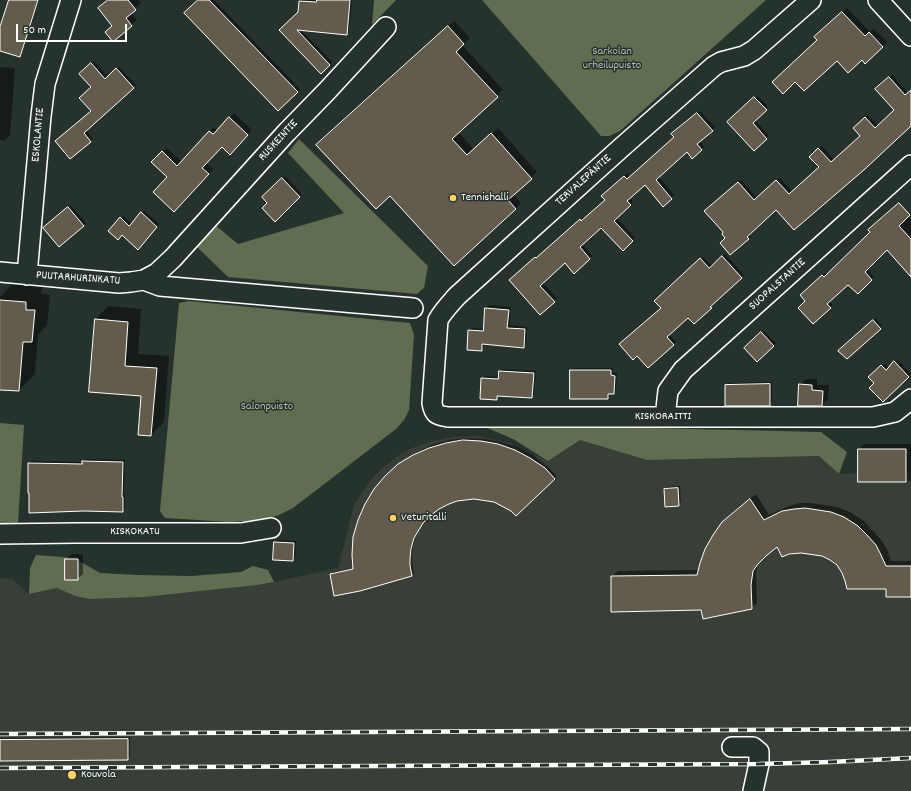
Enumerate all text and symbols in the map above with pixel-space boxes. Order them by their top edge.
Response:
scale bar [18,16,129,42]
text: 50 m [23,22,46,39]
park label: Sarkolan urheilupuisto [583,45,641,73]
street label: ESKOLANTIE [29,107,49,163]
street label: RUSKEINTIE [256,117,302,165]
street label: TERVALEPÄNTIE [553,152,615,210]
place label: Tennishalli [461,191,508,205]
marker: Tennishalli [448,193,458,203]
street label: SUOPALSTANTIE [747,256,809,314]
street label: PUUTARHURINKATU [35,269,121,289]
park label: Salonpuisto [241,400,293,414]
street label: KISKORAITTI [635,410,691,424]
place label: Veturitalli [401,511,446,525]
marker: Veturitalli [388,513,398,523]
street label: KISKOKATU [110,525,160,539]
place label: Kouvola [81,768,116,782]
marker: Kouvola [66,769,78,781]

